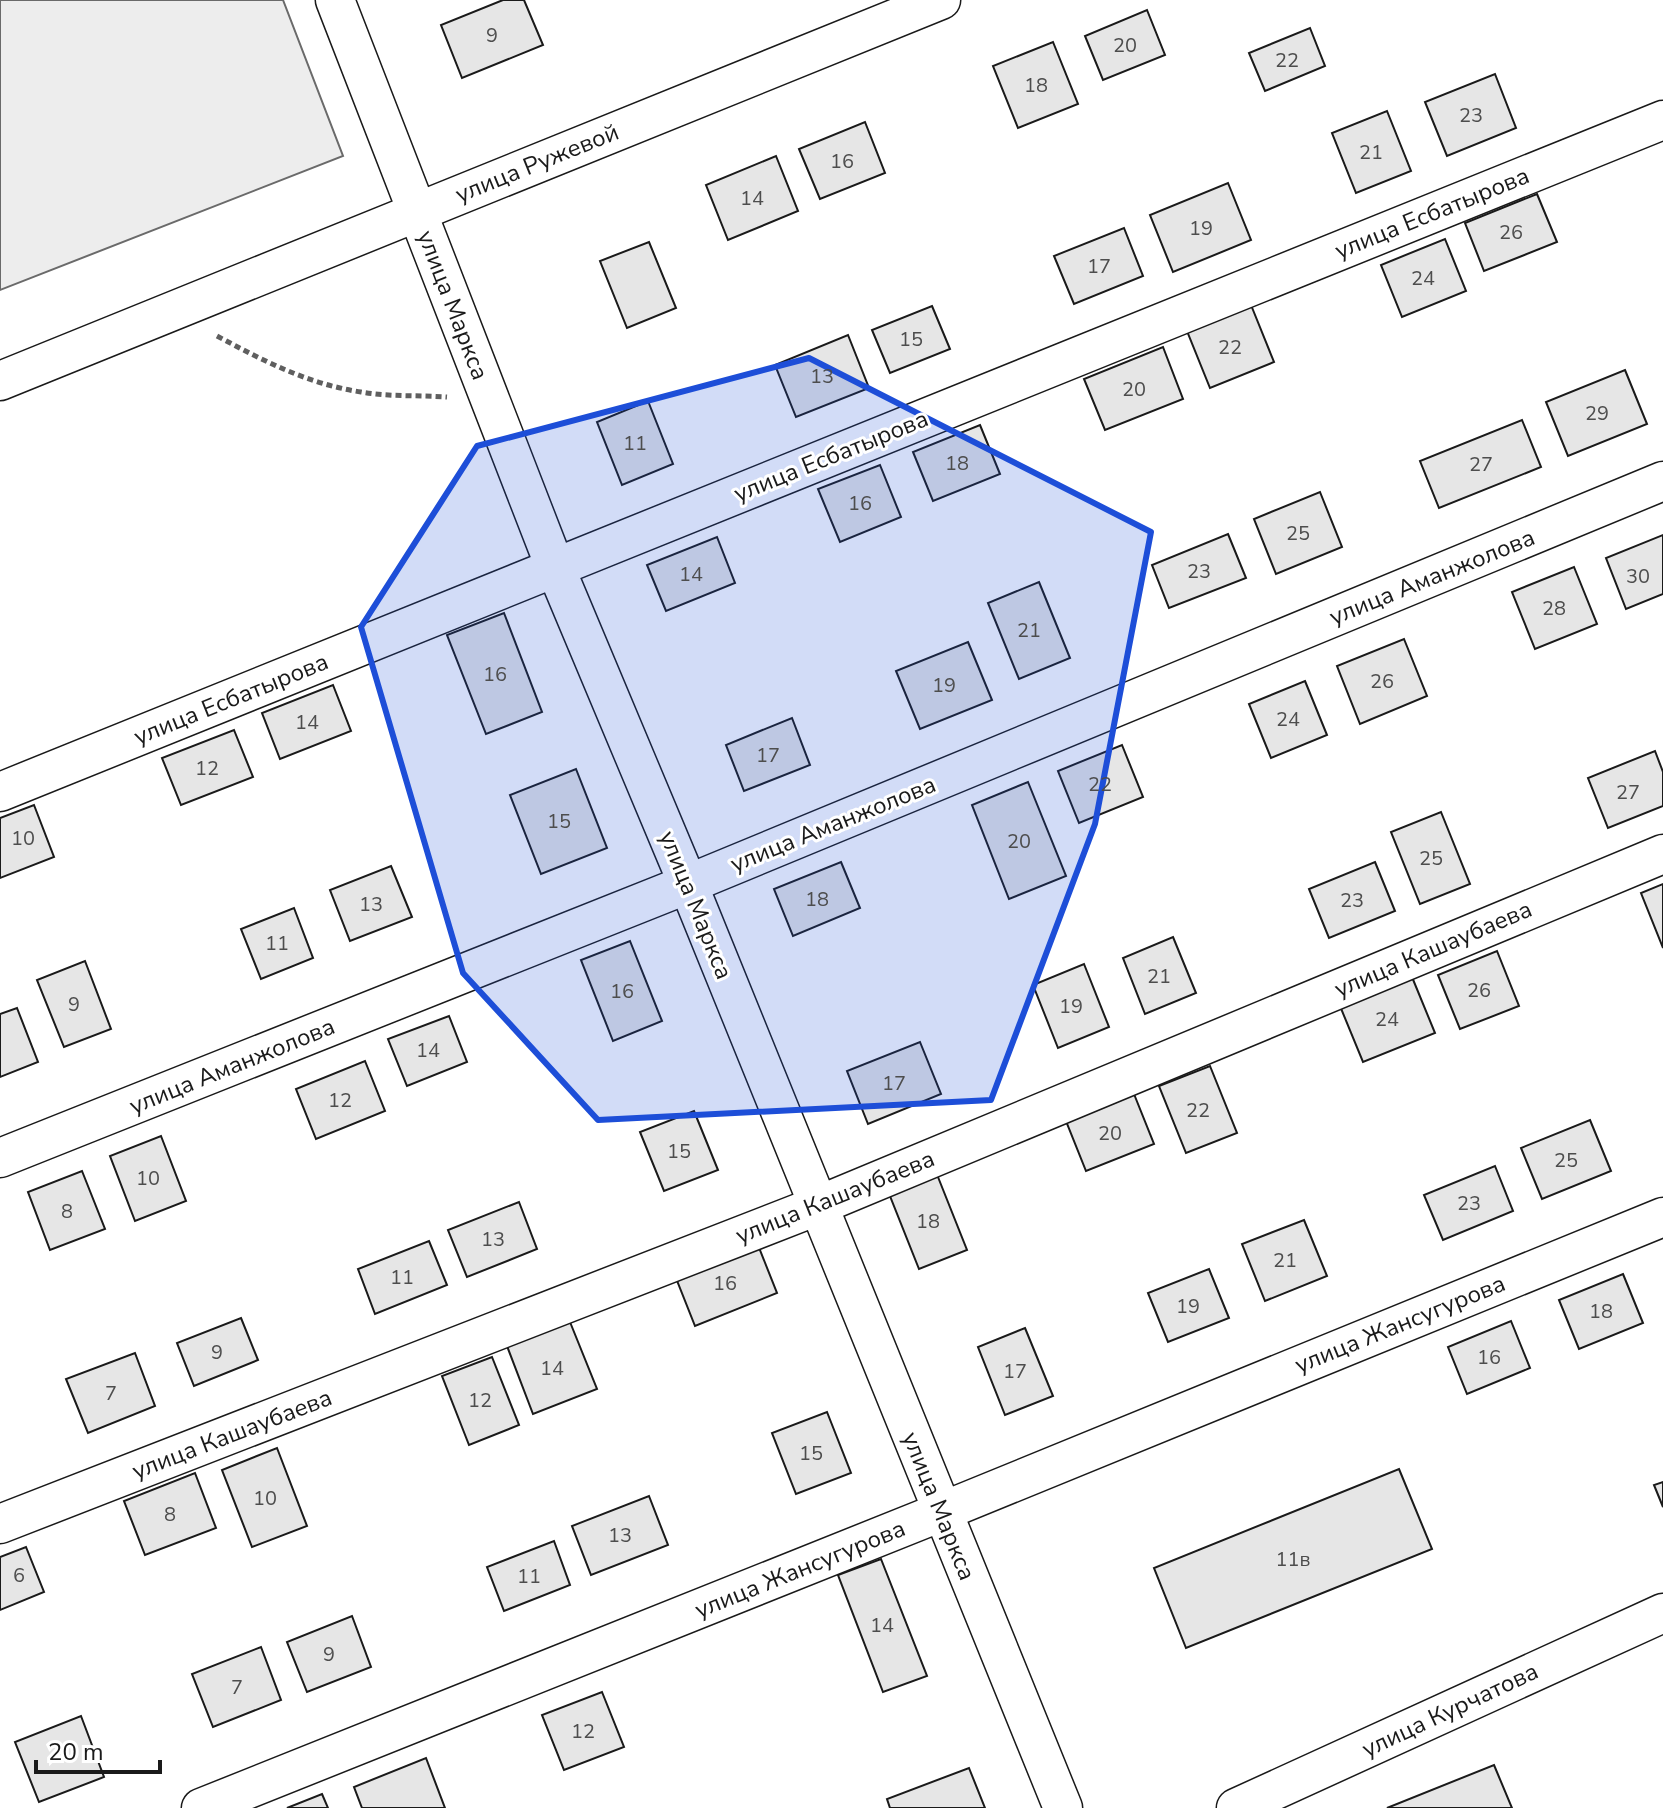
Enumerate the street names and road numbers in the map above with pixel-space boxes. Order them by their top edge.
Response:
street label: улица Ружевой [451,116,623,210]
street label: улица Есбатырова [1330,159,1534,267]
street label: улица Маркса [410,226,496,384]
street label: улица Есбатырова [729,402,933,510]
street label: улица Аманжолова [1324,521,1540,633]
street label: улица Есбатырова [129,645,333,753]
street label: улица Аманжолова [725,768,941,880]
street label: улица Маркса [652,826,740,984]
street label: улица Кашаубаева [1329,893,1537,1005]
street label: улица Аманжолова [124,1010,340,1122]
street label: улица Кашаубаева [731,1143,939,1251]
street label: улица Жансугурова [1290,1267,1510,1381]
street label: улица Кашаубаева [127,1381,337,1487]
street label: улица Маркса [895,1427,983,1585]
street label: улица Жансугурова [690,1512,910,1626]
street label: улица Курчатова [1357,1655,1543,1765]

